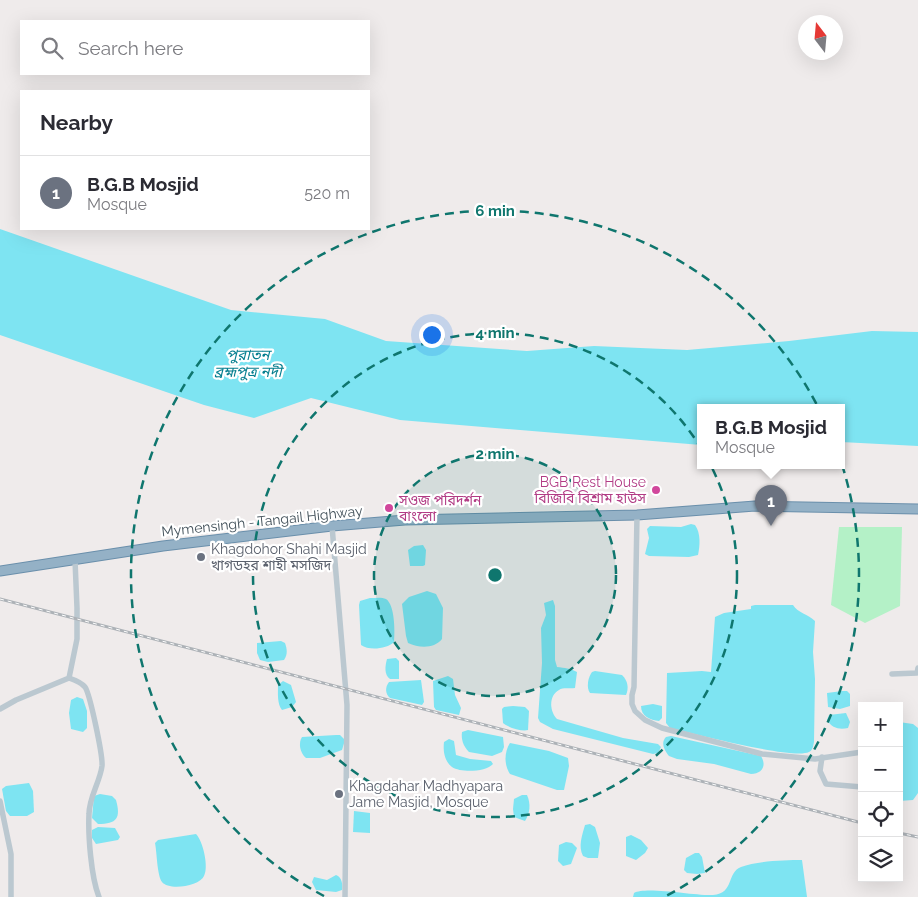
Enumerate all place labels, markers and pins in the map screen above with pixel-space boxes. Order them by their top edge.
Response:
place label: BGB Rest House বিজিবি বিশ্রাম হাউস [534,474,646,506]
marker: BGB Rest House বিজিবি বিশ্রাম হাউস [650,484,662,496]
pin: 1 [755,485,787,526]
place label: সওজ পরিদর্শন বাংলো [398,491,482,524]
marker: সওজ পরিদর্শন বাংলো [383,502,395,514]
place label: Khagdohor Shahi Masjid খাগডহর শাহী মসজিদ [211,541,367,573]
marker: Khagdohor Shahi Masjid খাগডহর শাহী মসজিদ [195,551,207,563]
centre of rings [486,566,504,584]
place label: Khagdahar Madhyapara Jame Masjid, Mosque [349,778,503,810]
marker: Khagdahar Madhyapara Jame Masjid, Mosque [333,788,345,800]

